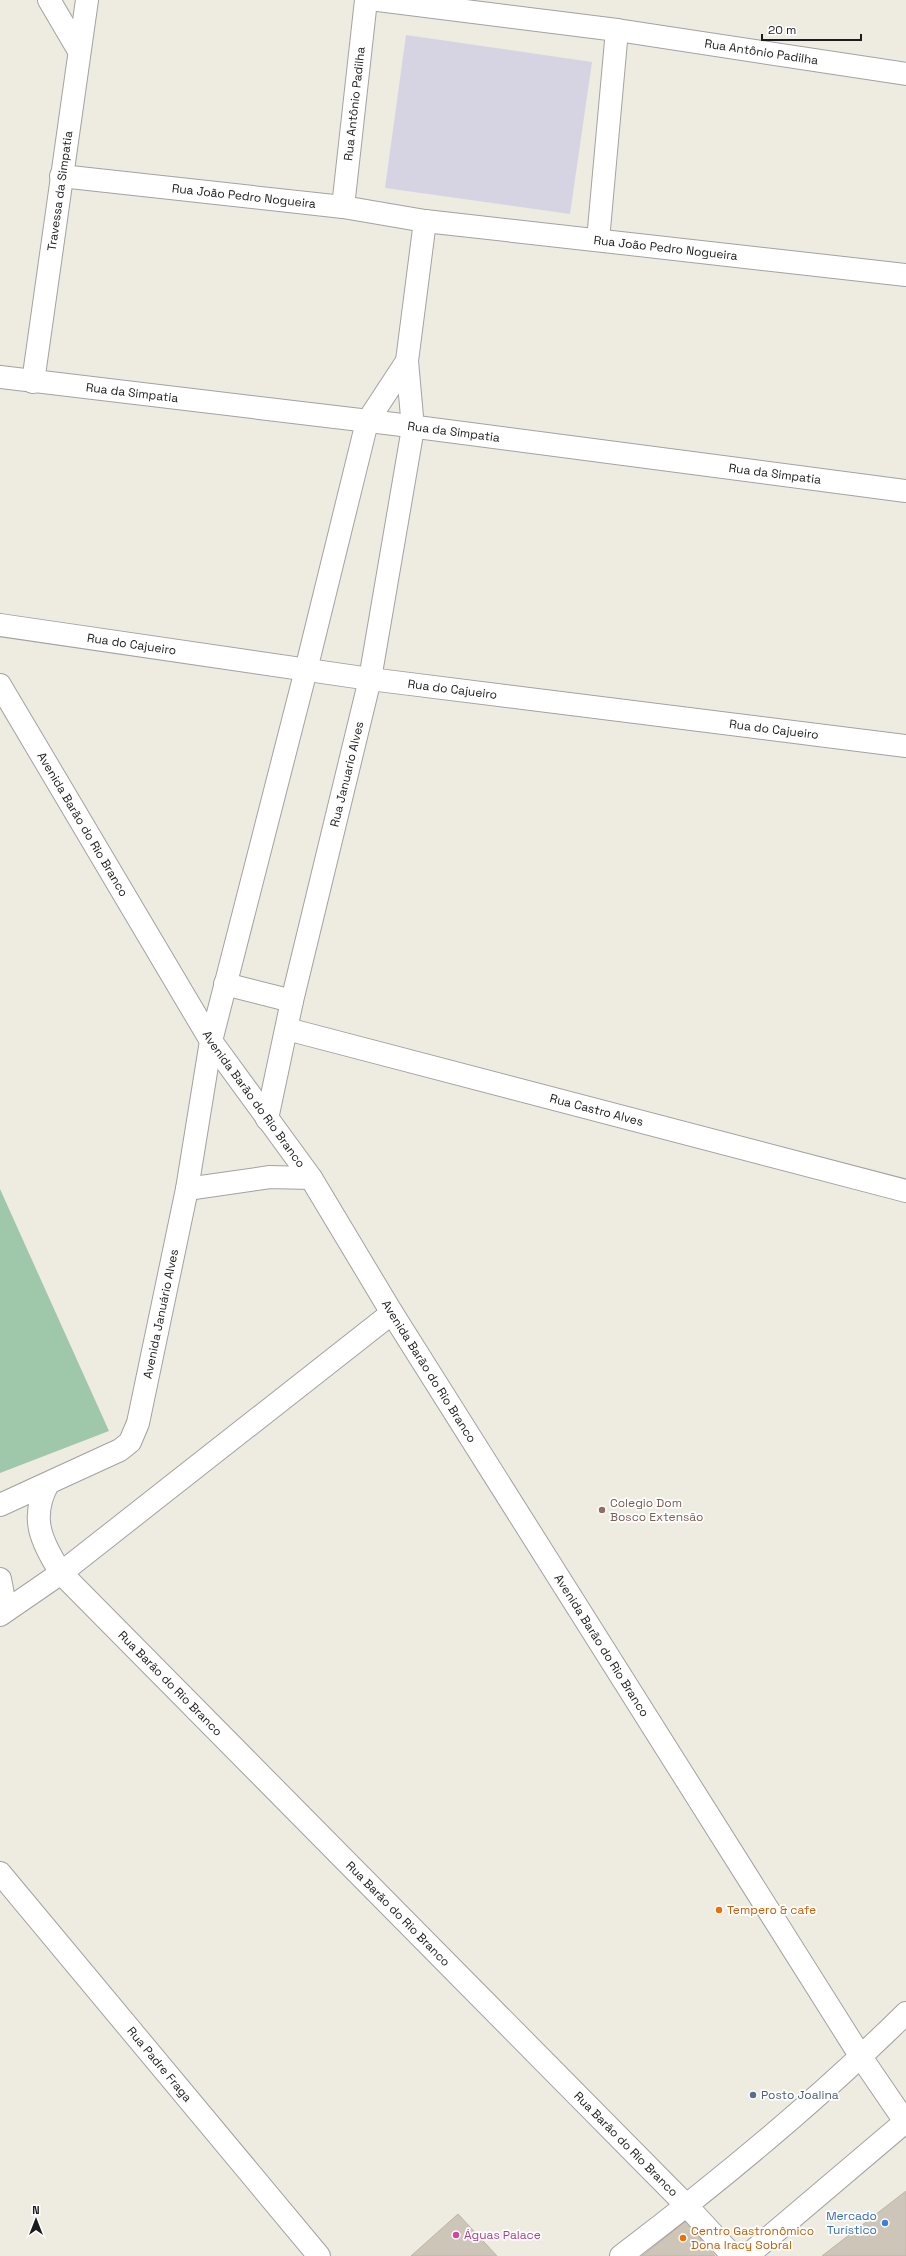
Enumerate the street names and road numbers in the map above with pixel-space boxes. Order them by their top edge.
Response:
street label: Rua Antônio Padilha [703,35,820,69]
street label: Rua Antônio Padilha [340,46,369,162]
street label: Travessa da Simpatia [44,130,76,252]
street label: Rua João Pedro Nogueira [171,180,317,212]
street label: Rua João Pedro Nogueira [593,232,739,264]
street label: Rua da Simpatia [85,379,179,406]
street label: Rua da Simpatia [407,418,501,446]
street label: Rua da Simpatia [728,460,822,488]
street label: Rua do Cajueiro [86,630,177,659]
street label: Rua do Cajueiro [407,676,498,703]
street label: Rua do Cajueiro [728,716,820,743]
street label: Rua Januario Alves [326,720,367,829]
street label: Avenida Barão do Rio Branco [33,749,132,900]
street label: Avenida Barão do Rio Branco [199,1028,309,1171]
street label: Rua Castro Alves [548,1090,645,1130]
street label: Avenida Januário Alves [140,1248,182,1380]
street label: Avenida Barão do Rio Branco [378,1297,480,1446]
street label: Avenida Barão do Rio Branco [551,1571,653,1720]
street label: Rua Barão do Rio Branco [115,1627,226,1739]
street label: Rua Barão do Rio Branco [342,1858,454,1970]
street label: Rua Padre Fraga [123,2023,195,2105]
street label: Rua Barão do Rio Branco [570,2088,681,2200]

